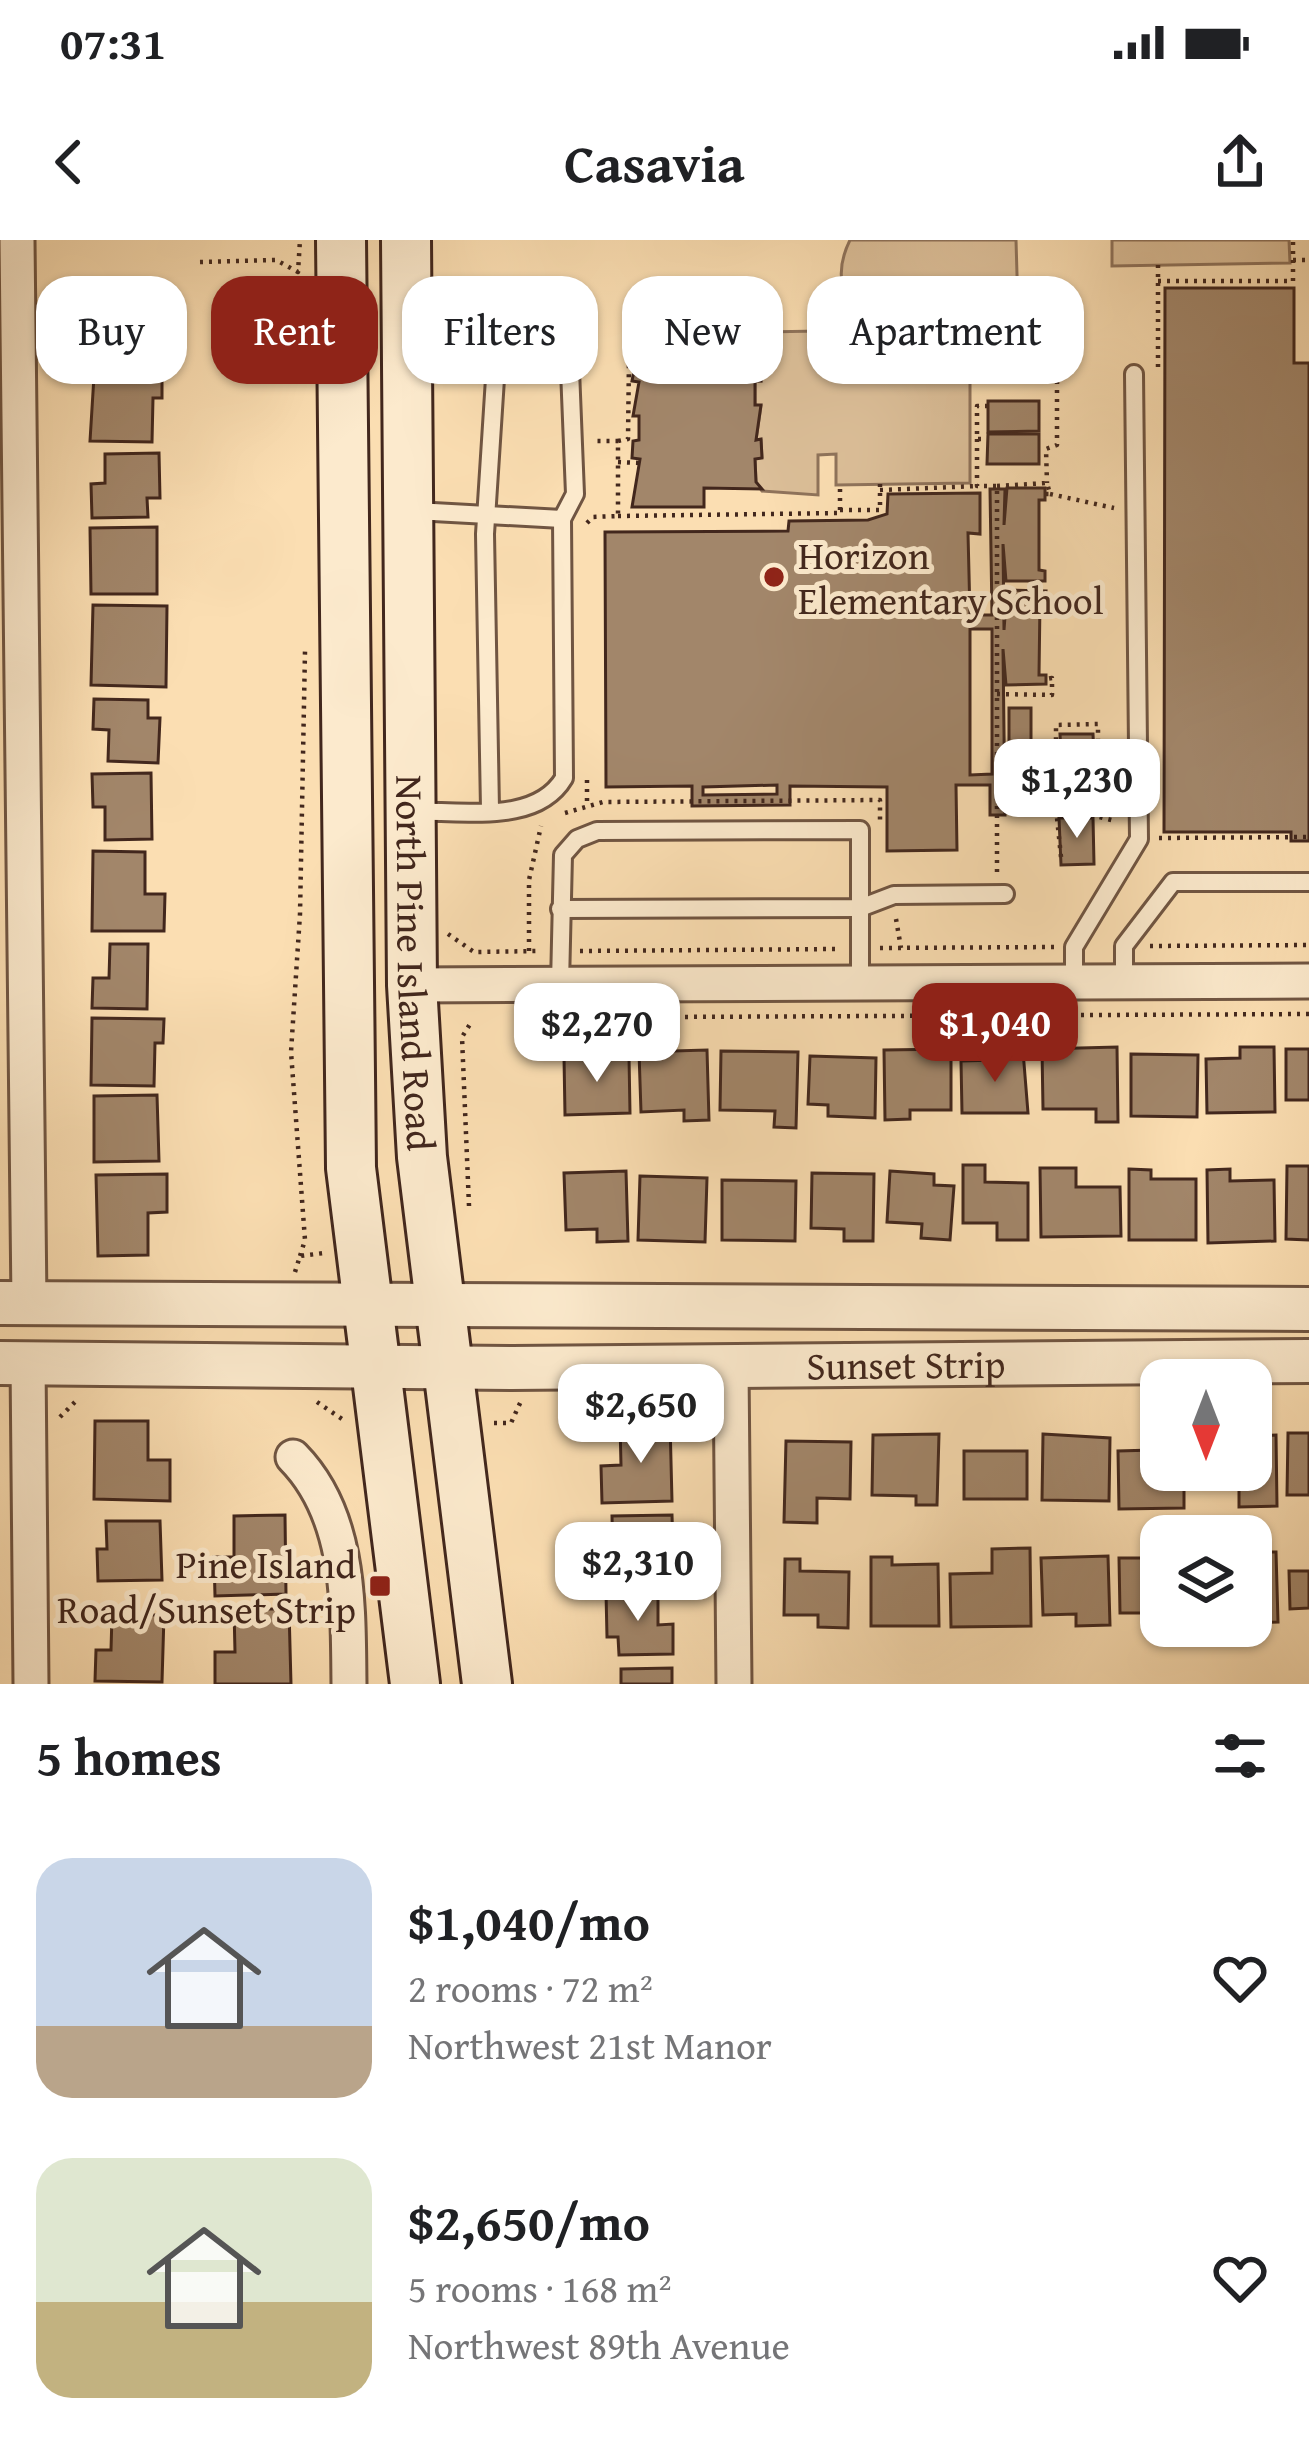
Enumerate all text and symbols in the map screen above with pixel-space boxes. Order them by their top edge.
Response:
text: 07:31 [60,10,166,75]
text: Casavia [564,123,745,202]
icon: back [36,129,102,195]
icon: share [1207,129,1273,195]
chip: Buy [36,276,187,384]
chip: Rent [211,276,378,384]
chip: Filters [402,276,598,384]
chip: New [622,276,783,384]
chip: Apartment [807,276,1084,384]
place label: Horizon Elementary School [798,526,1104,628]
marker: Horizon Elementary School [761,564,787,590]
pin: $1,230 [979,739,1175,841]
text: $1,230 [1021,749,1133,806]
street label: North Pine Island Road [382,775,451,1153]
pin: $2,270 [499,983,695,1085]
pin: $1,040 [897,983,1093,1085]
text: $2,270 [541,993,653,1050]
text: $1,040 [939,993,1051,1050]
street label: Sunset Strip [806,1335,1006,1393]
north arrow [1140,1359,1272,1491]
map controls [1140,1359,1272,1647]
pin: $2,650 [543,1364,739,1466]
text: $2,650 [585,1374,697,1431]
button: layers [1140,1515,1272,1647]
pin: $2,310 [540,1522,736,1624]
text: $2,310 [582,1532,694,1589]
place label: Pine Island Road/Sunset Strip [57,1535,356,1637]
marker: Pine Island Road/Sunset Strip [367,1573,393,1599]
text: 5 homes [36,1719,222,1794]
icon: filters [1207,1723,1273,1789]
text: $1,040/mo [408,1884,650,1959]
icon: home [132,1906,276,2050]
icon: heart [1207,1945,1273,2011]
text: 2 rooms · 72 m² [408,1959,653,2016]
text: Northwest 21st Manor [408,2016,772,2073]
text: $2,650/mo [408,2184,650,2259]
icon: home [132,2206,276,2350]
icon: heart [1207,2245,1273,2311]
text: 5 rooms · 168 m² [408,2259,672,2316]
text: Northwest 89th Avenue [408,2316,790,2373]

